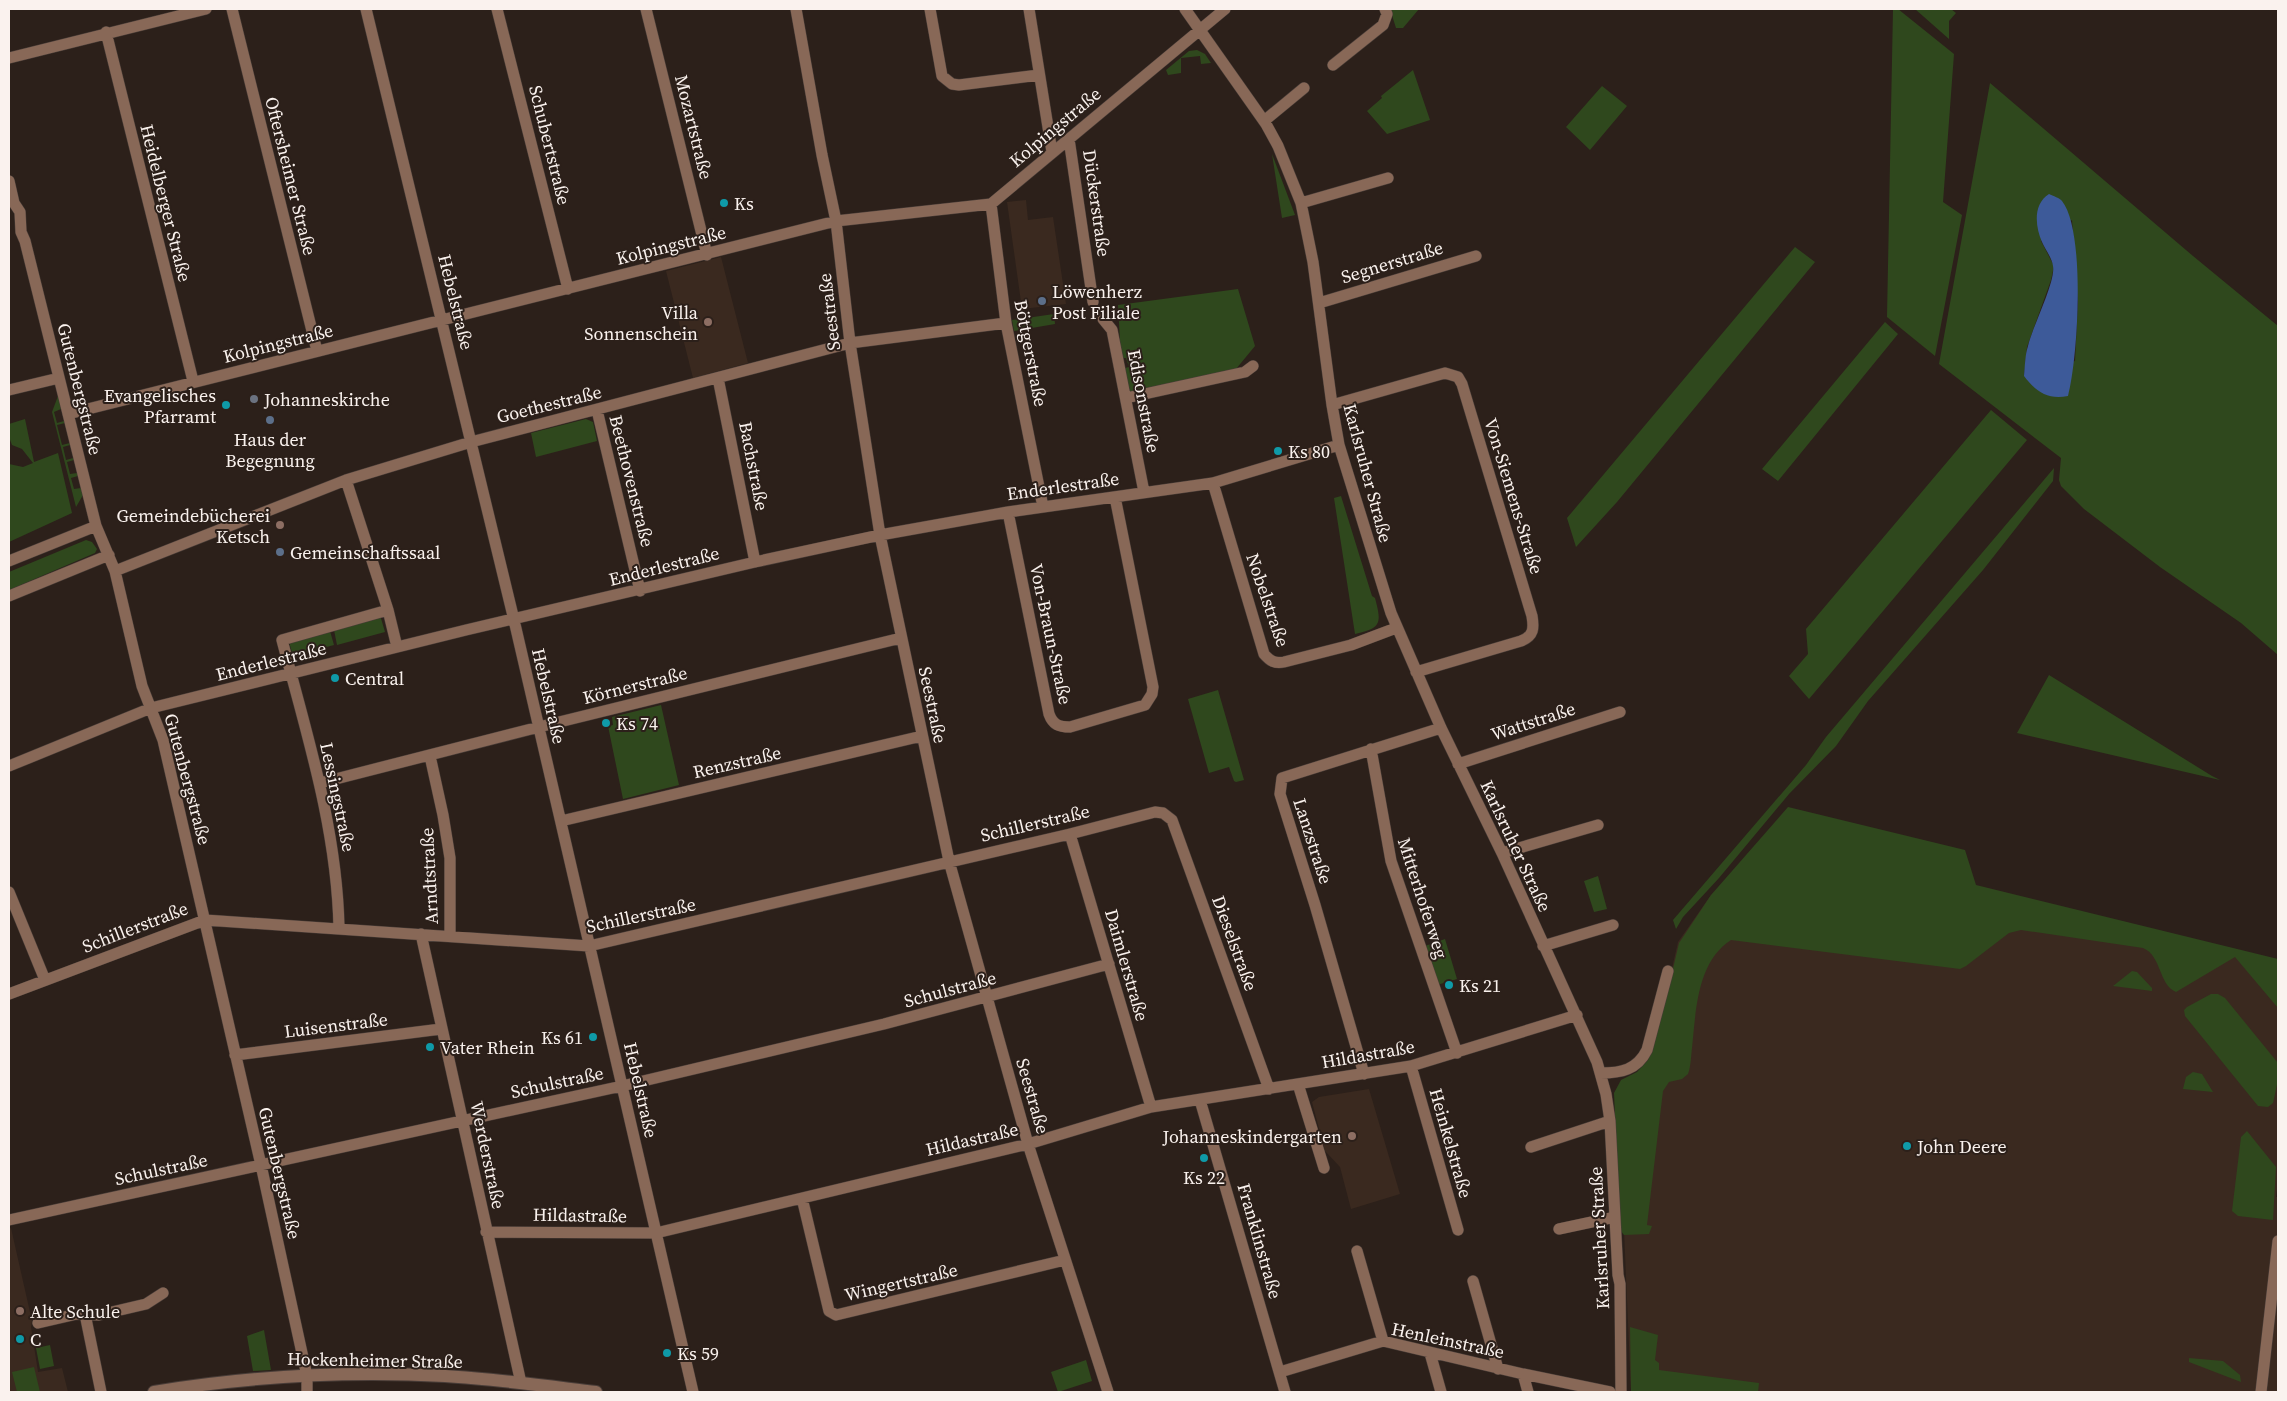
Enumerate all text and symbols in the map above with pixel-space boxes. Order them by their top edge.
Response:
street label: Mozartstraße [669,72,719,182]
street label: Kolpingstraße [1004,81,1106,173]
street label: Schubertstraße [523,83,577,207]
street label: Oftersheimer Straße [259,94,323,258]
street label: Heidelberger Straße [134,122,198,284]
street label: Dückerstraße [1077,148,1117,258]
place label: Ks [734,191,754,216]
marker: Ks [718,197,730,209]
street label: Kolpingstraße [613,219,729,271]
street label: Segnerstraße [1338,235,1446,289]
street label: Hebelstraße [432,252,480,352]
street label: Seestraße [812,272,846,352]
place label: Löwenherz Post Filiale [1052,279,1142,325]
marker: Löwenherz Post Filiale [1036,295,1048,307]
street label: Böttgerstraße [1008,297,1054,409]
place label: Villa Sonnenschein [584,300,699,346]
marker: Villa Sonnenschein [702,316,714,328]
street label: Kolpingstraße [220,317,336,369]
street label: Gutenbergstraße [52,320,108,458]
street label: Edisonstraße [1122,347,1166,455]
street label: Goethestraße [494,379,604,429]
place label: Evangelisches Pfarramt [104,383,216,429]
place label: Johanneskirche [263,387,390,412]
marker: Johanneskirche [248,393,260,405]
marker: Evangelisches Pfarramt [220,399,232,411]
street label: Karlsruher Straße [1337,401,1399,545]
street label: Beethovenstraße [604,412,660,550]
marker: Haus der Begegnung [264,414,276,426]
street label: Von-Siemens-Straße [1478,415,1550,577]
street label: Bachstraße [733,419,775,513]
place label: Haus der Begegnung [225,427,315,473]
place label: Ks 80 [1288,439,1330,464]
marker: Ks 80 [1272,445,1284,457]
street label: Enderlestraße [1005,466,1121,506]
place label: Gemeindebücherei Ketsch [117,503,270,549]
marker: Gemeindebücherei Ketsch [274,519,286,531]
place label: Gemeinschaftssaal [290,540,440,565]
street label: Enderlestraße [606,540,722,592]
marker: Gemeinschaftssaal [274,546,286,558]
street label: Nobelstraße [1240,550,1296,650]
street label: Von-Braun-Straße [1024,561,1078,707]
street label: Enderlestraße [213,635,329,687]
street label: Hebelstraße [526,646,572,746]
street label: Körnerstraße [580,660,690,710]
street label: Seestraße [913,664,953,746]
place label: Central [345,666,404,691]
marker: Central [329,672,341,684]
street label: Wattstraße [1488,696,1578,746]
street label: Gutenbergstraße [158,711,218,847]
place label: Ks 74 [616,711,658,736]
marker: Ks 74 [600,717,612,729]
street label: Lessingstraße [314,740,362,854]
street label: Renzstraße [690,740,784,784]
street label: Karlsruher Straße [1475,776,1557,916]
street label: Lanzstraße [1287,795,1339,887]
street label: Schillerstraße [978,798,1092,848]
street label: Arndtstraße [414,827,444,925]
street label: Mitterhoferweg [1392,834,1454,962]
street label: Schillerstraße [584,891,698,939]
street label: Dieselstraße [1206,892,1264,994]
street label: Schillerstraße [79,895,191,959]
street label: Daimlerstraße [1099,906,1155,1024]
street label: Schulstraße [901,965,999,1013]
place label: Ks 21 [1459,973,1501,998]
marker: Ks 21 [1443,979,1455,991]
street label: Luisenstraße [283,1006,389,1044]
place label: Ks 61 [541,1025,583,1050]
marker: Ks 61 [587,1031,599,1043]
street label: Hildastraße [1319,1034,1417,1074]
place label: Vater Rhein [440,1035,535,1060]
street label: Hebelstraße [618,1040,664,1140]
marker: Vater Rhein [424,1041,436,1053]
street label: Seestraße [1010,1055,1056,1137]
street label: Schulstraße [508,1060,606,1104]
street label: Heinkelstraße [1423,1085,1479,1201]
street label: Werderstraße [464,1099,512,1211]
street label: Gutenbergstraße [253,1104,307,1242]
street label: Hildastraße [923,1116,1021,1162]
place label: Johanneskindergarten [1162,1124,1342,1149]
marker: Johanneskindergarten [1346,1130,1358,1142]
place label: John Deere [1916,1134,2007,1159]
marker: John Deere [1901,1140,1913,1152]
street label: Schulstraße [112,1147,210,1191]
marker: Ks 22 [1198,1152,1210,1164]
place label: Ks 22 [1183,1165,1225,1190]
street label: Karlsruher Straße [1583,1166,1615,1310]
street label: Franklinstraße [1232,1180,1288,1302]
street label: Hildastraße [533,1202,627,1228]
street label: Wingertstraße [842,1257,960,1307]
place label: Alte Schule [30,1299,120,1324]
marker: Alte Schule [14,1305,26,1317]
street label: Henleinstraße [1389,1316,1507,1364]
place label: C [30,1327,41,1352]
marker: C [14,1333,26,1345]
place label: Ks 59 [677,1341,719,1366]
street label: Hockenheimer Straße [287,1346,463,1374]
marker: Ks 59 [661,1347,673,1359]

